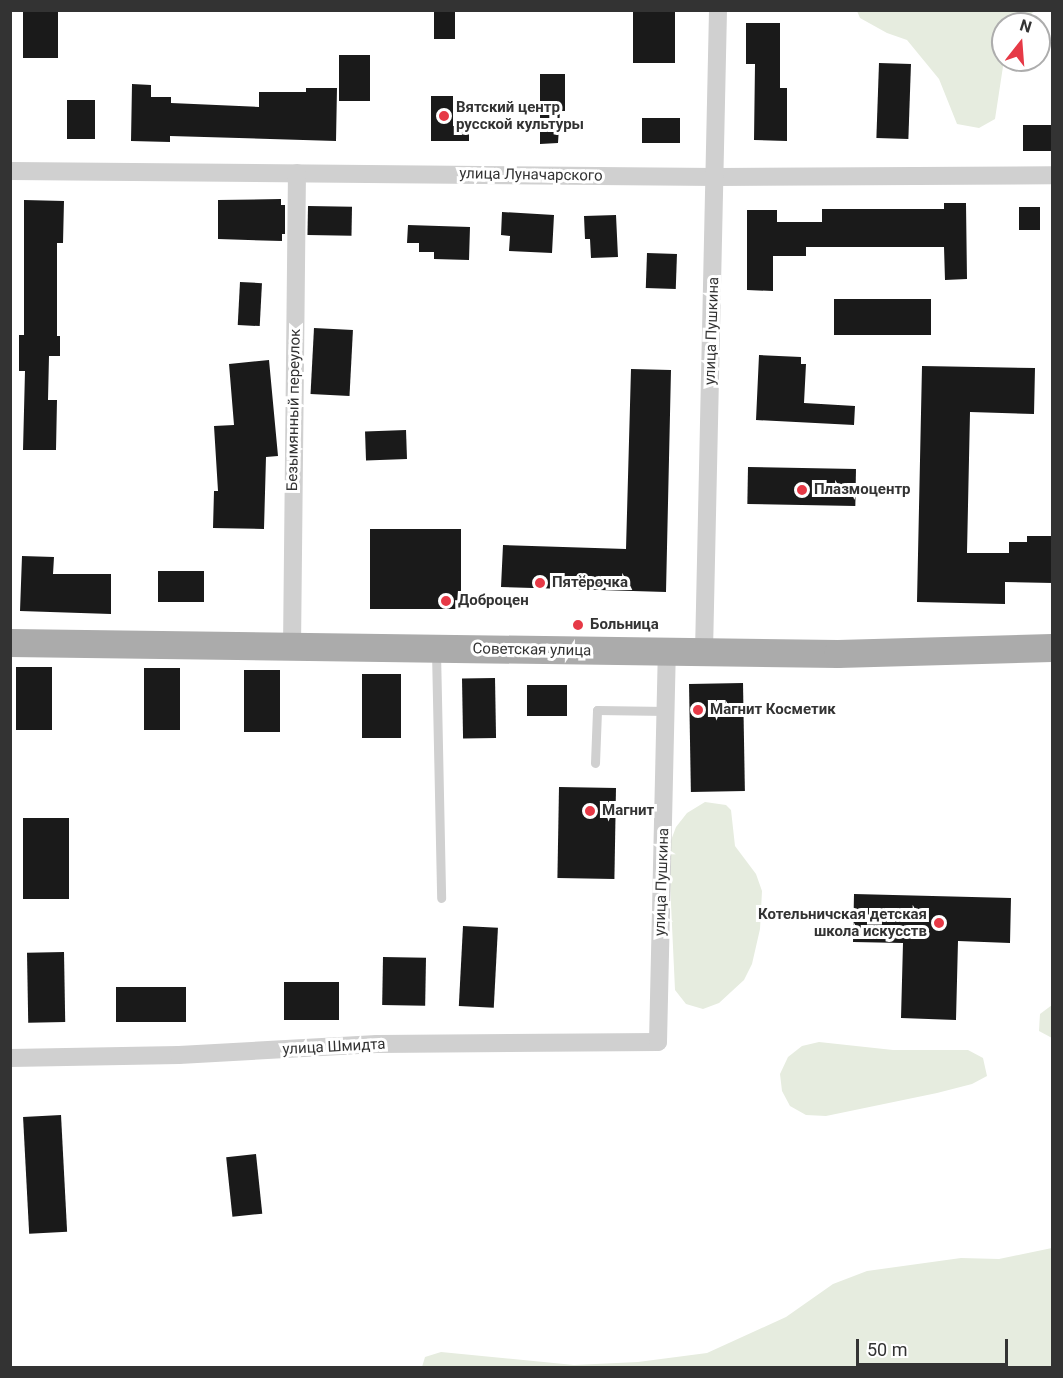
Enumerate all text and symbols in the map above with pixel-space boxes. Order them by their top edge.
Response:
north arrow [991,12,1051,72]
text: N [1018,15,1034,37]
place label: Вятский центр русской культуры [456,98,584,133]
marker: Вятский центр русской культуры [437,109,451,123]
street label: улица Луначарского [459,165,603,185]
street label: улица Пушкина [701,277,723,385]
street label: Безымянный переулок [284,329,304,491]
place label: Плазмоцентр [814,481,911,499]
marker: Плазмоцентр [795,483,809,497]
place label: Пятёрочка [552,574,628,592]
marker: Пятёрочка [533,576,547,590]
place label: Доброцен [458,592,529,610]
marker: Доброцен [439,594,453,608]
place label: Больница [590,616,659,634]
marker: Больница [571,618,585,632]
street label: Советская улица [473,640,591,660]
place label: Магнит Косметик [710,701,836,719]
marker: Магнит Косметик [691,703,705,717]
place label: Магнит [602,802,654,820]
marker: Магнит [583,804,597,818]
street label: улица Пушкина [651,828,673,936]
place label: Котельничская детская школа искусств [758,905,927,940]
marker: Котельничская детская школа искусств [932,916,946,930]
street label: улица Шмидта [282,1035,386,1059]
scale bar [859,1327,1010,1365]
text: 50 m [867,1339,907,1360]

